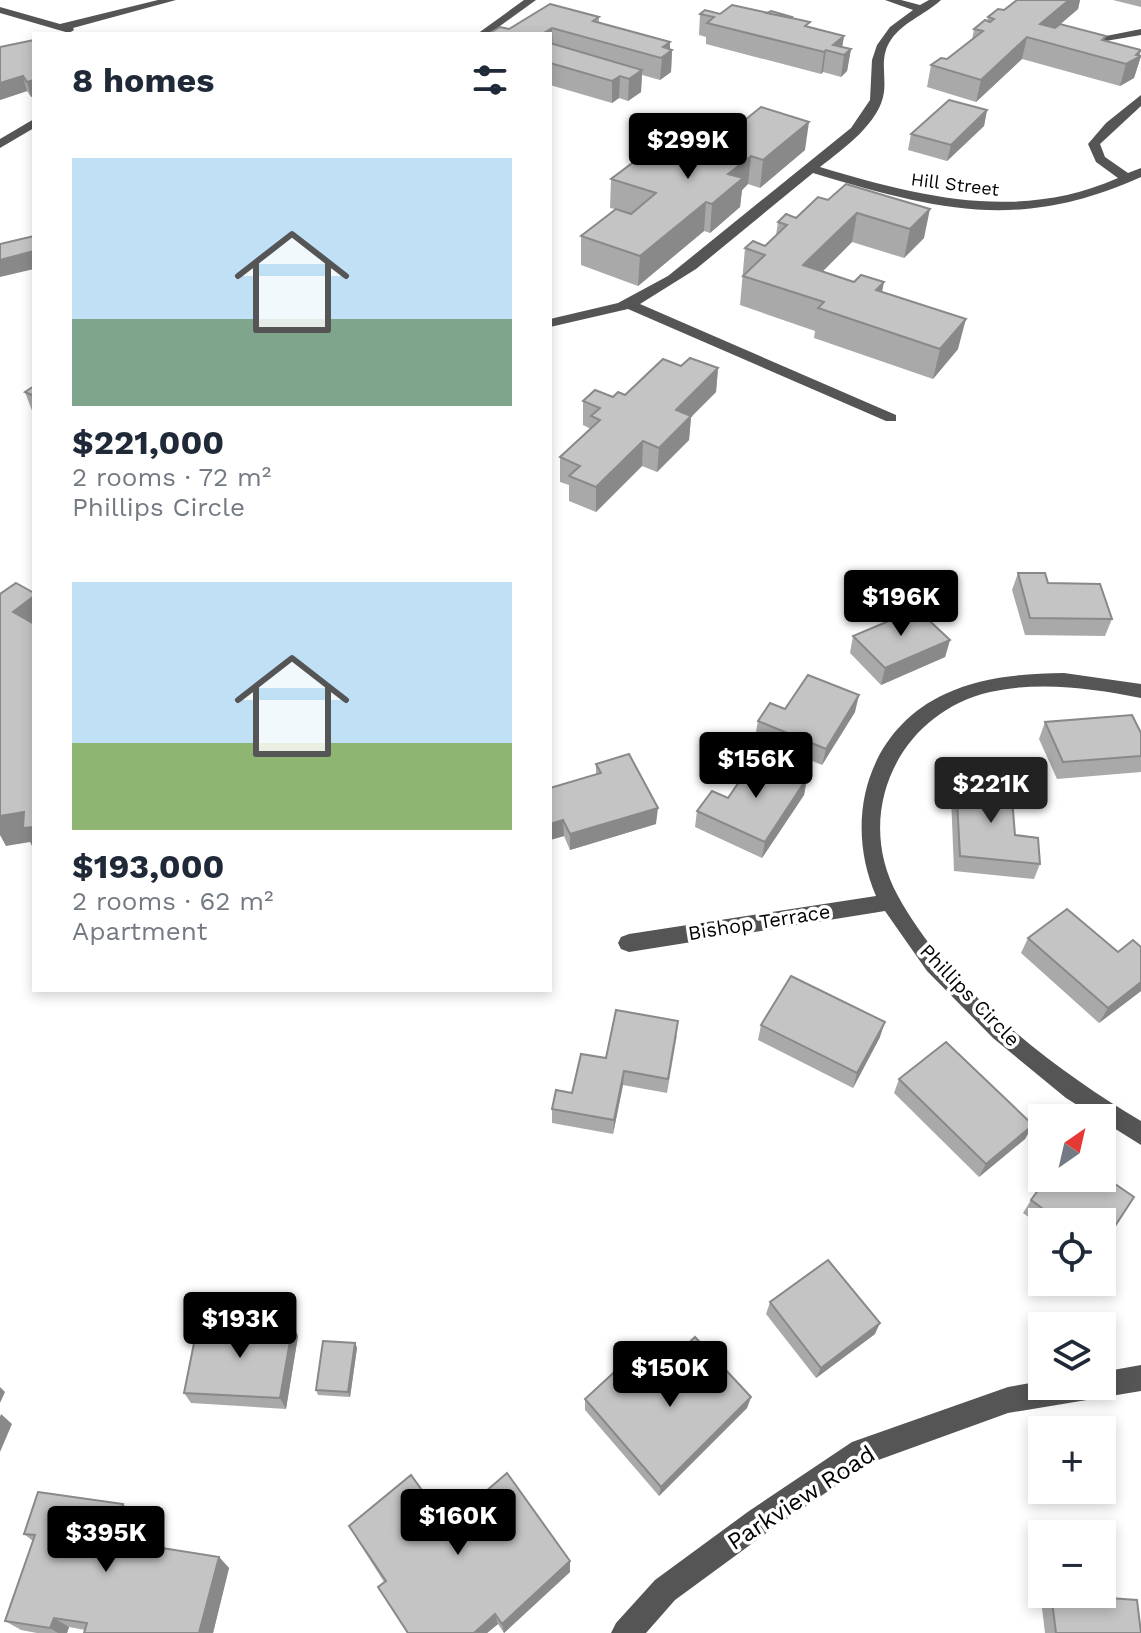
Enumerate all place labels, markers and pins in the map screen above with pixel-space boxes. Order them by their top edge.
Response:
pin: $299K [632,113,744,181]
pin: $196K [845,570,957,638]
pin: $156K [700,732,812,800]
pin: $221K [935,757,1047,825]
pin: $193K [184,1292,296,1360]
pin: $150K [614,1341,726,1409]
pin: $160K [402,1489,514,1557]
pin: $395K [50,1506,162,1574]

